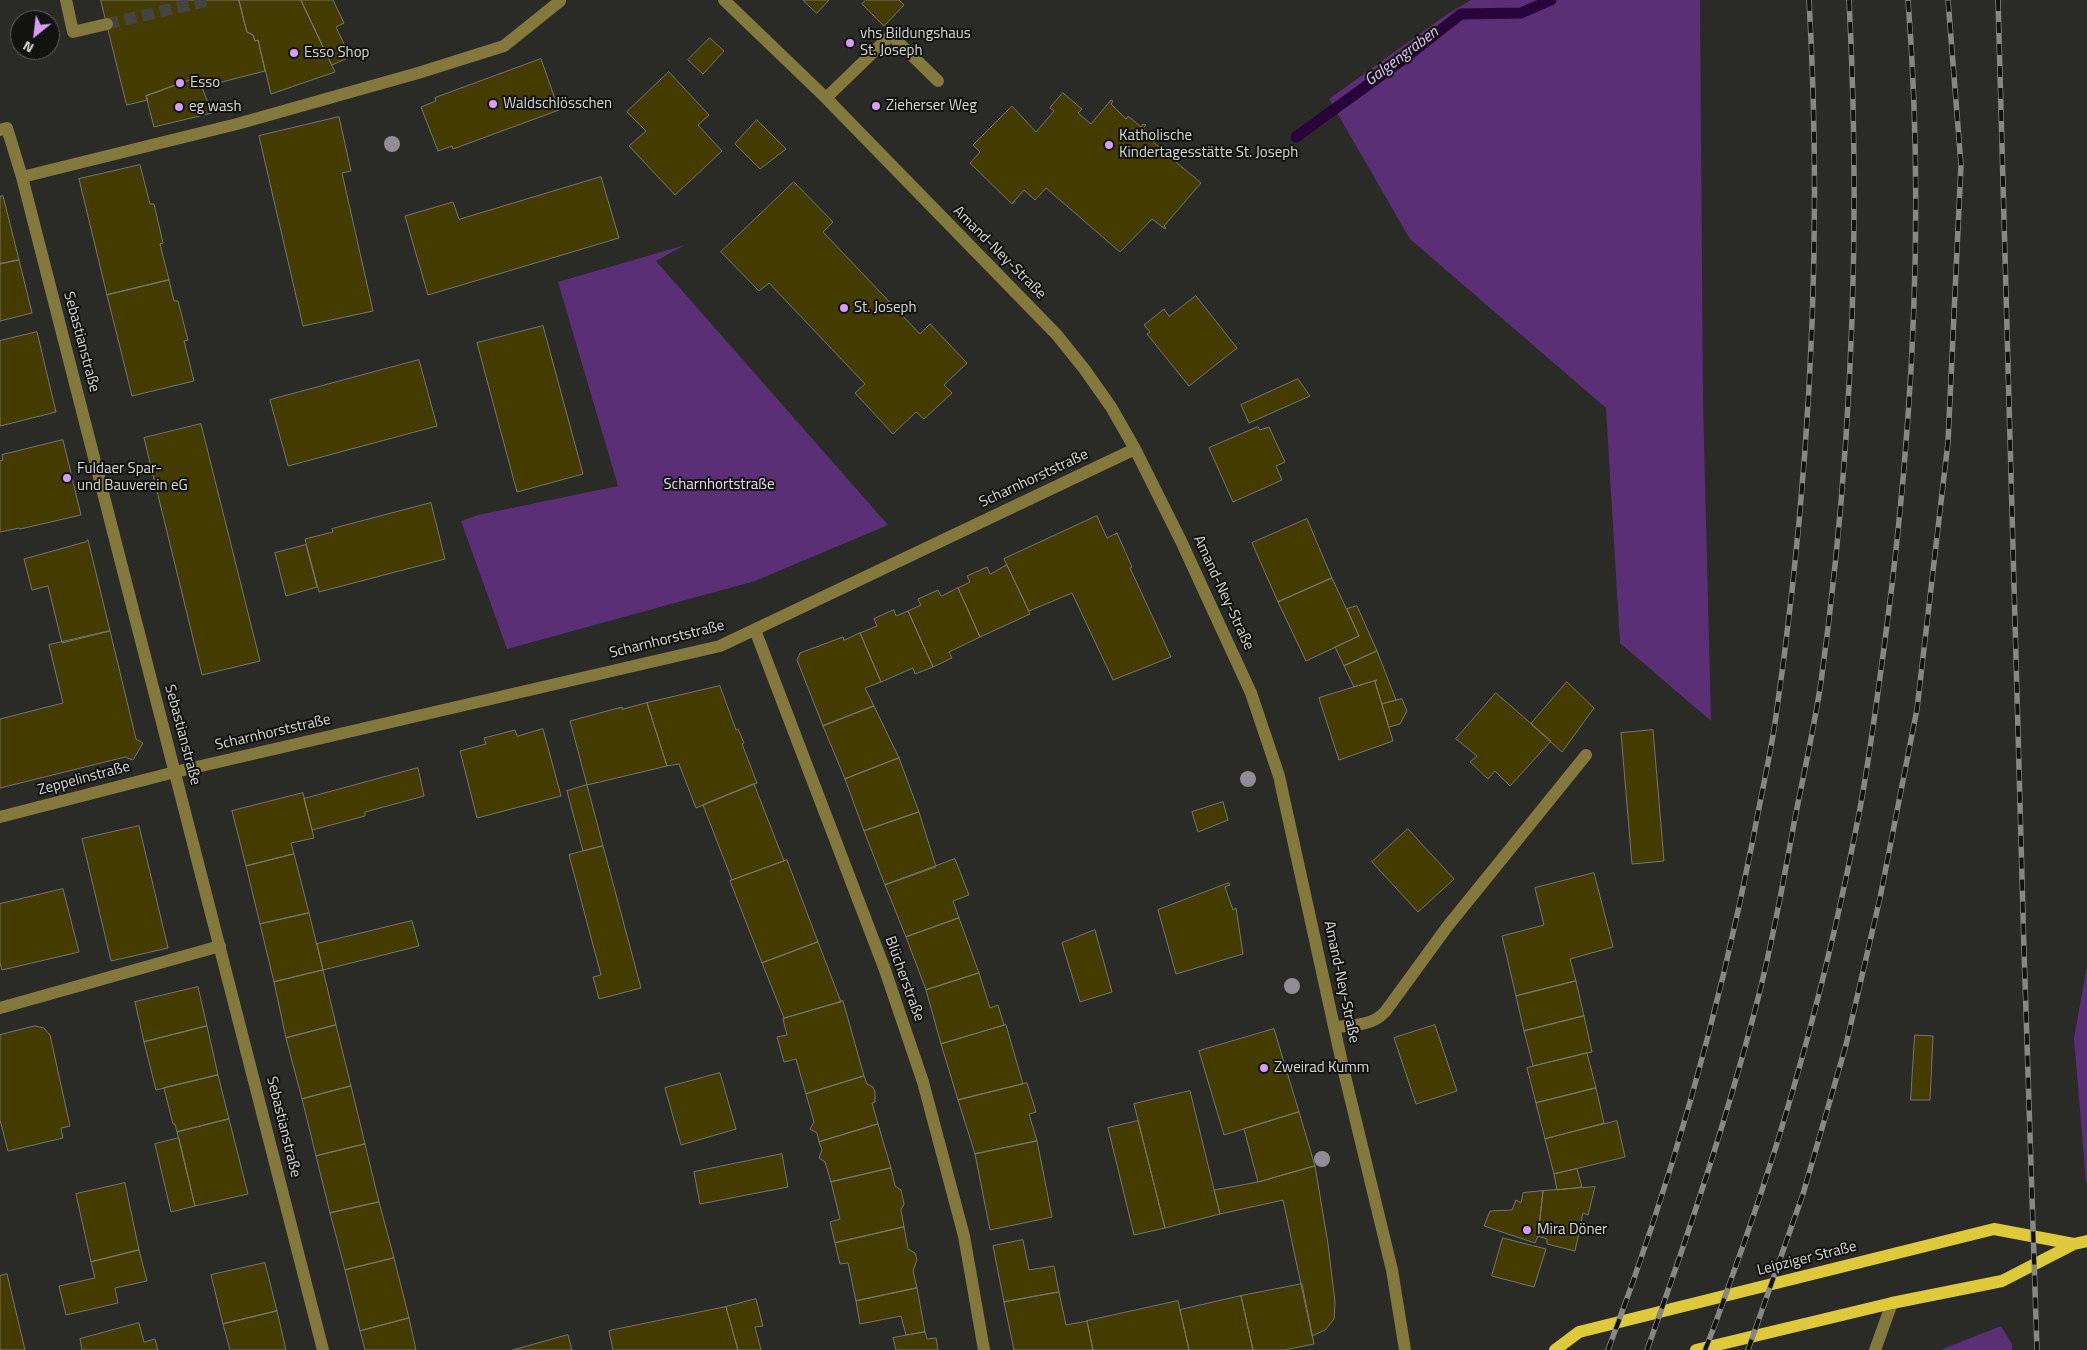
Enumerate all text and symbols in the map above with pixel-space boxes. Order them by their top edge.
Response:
north arrow [10,10,60,60]
water label: Galgengraben [1361,23,1443,91]
place label: vhs Bildungshaus St. Joseph [860,25,971,60]
text: N [19,36,37,59]
marker: vhs Bildungshaus St. Joseph [844,37,856,49]
place label: Esso Shop [304,44,369,62]
marker: Esso Shop [288,47,300,59]
place label: Esso [190,74,220,92]
marker: Esso [174,77,186,89]
place label: Waldschlösschen [503,95,612,113]
place label: Zieherser Weg [886,97,977,115]
place label: eg wash [189,98,241,116]
marker: Waldschlösschen [487,98,499,110]
marker: Zieherser Weg [870,100,882,112]
marker: eg wash [173,101,185,113]
place label: Katholische Kindertagesstätte St. Joseph [1119,127,1298,162]
marker: Katholische Kindertagesstätte St. Joseph [1103,139,1115,151]
street label: Amand-Ney-Straße [949,203,1049,303]
street label: Sebastianstraße [59,290,103,394]
place label: St. Joseph [854,299,916,317]
marker: St. Joseph [838,302,850,314]
street label: Scharnhorststraße [977,446,1091,512]
place label: Fuldaer Spar- und Bauverein eG [77,460,188,495]
marker: Fuldaer Spar- und Bauverein eG [61,472,73,484]
park label: Scharnhortstraße [663,476,775,494]
street label: Amand-Ney-Straße [1189,533,1257,653]
street label: Scharnhorststraße [608,617,726,663]
street label: Sebastianstraße [160,683,204,787]
street label: Scharnhorststraße [213,711,333,755]
street label: Zeppelinstraße [36,758,132,800]
street label: Amand-Ney-Straße [1319,919,1363,1045]
street label: Blücherstraße [880,934,928,1024]
place label: Zweirad Kumm [1274,1059,1369,1077]
marker: Zweirad Kumm [1258,1062,1270,1074]
street label: Sebastianstraße [262,1075,304,1179]
place label: Mira Döner [1537,1221,1607,1239]
marker: Mira Döner [1521,1224,1533,1236]
street label: Leipziger Straße [1755,1238,1859,1280]

